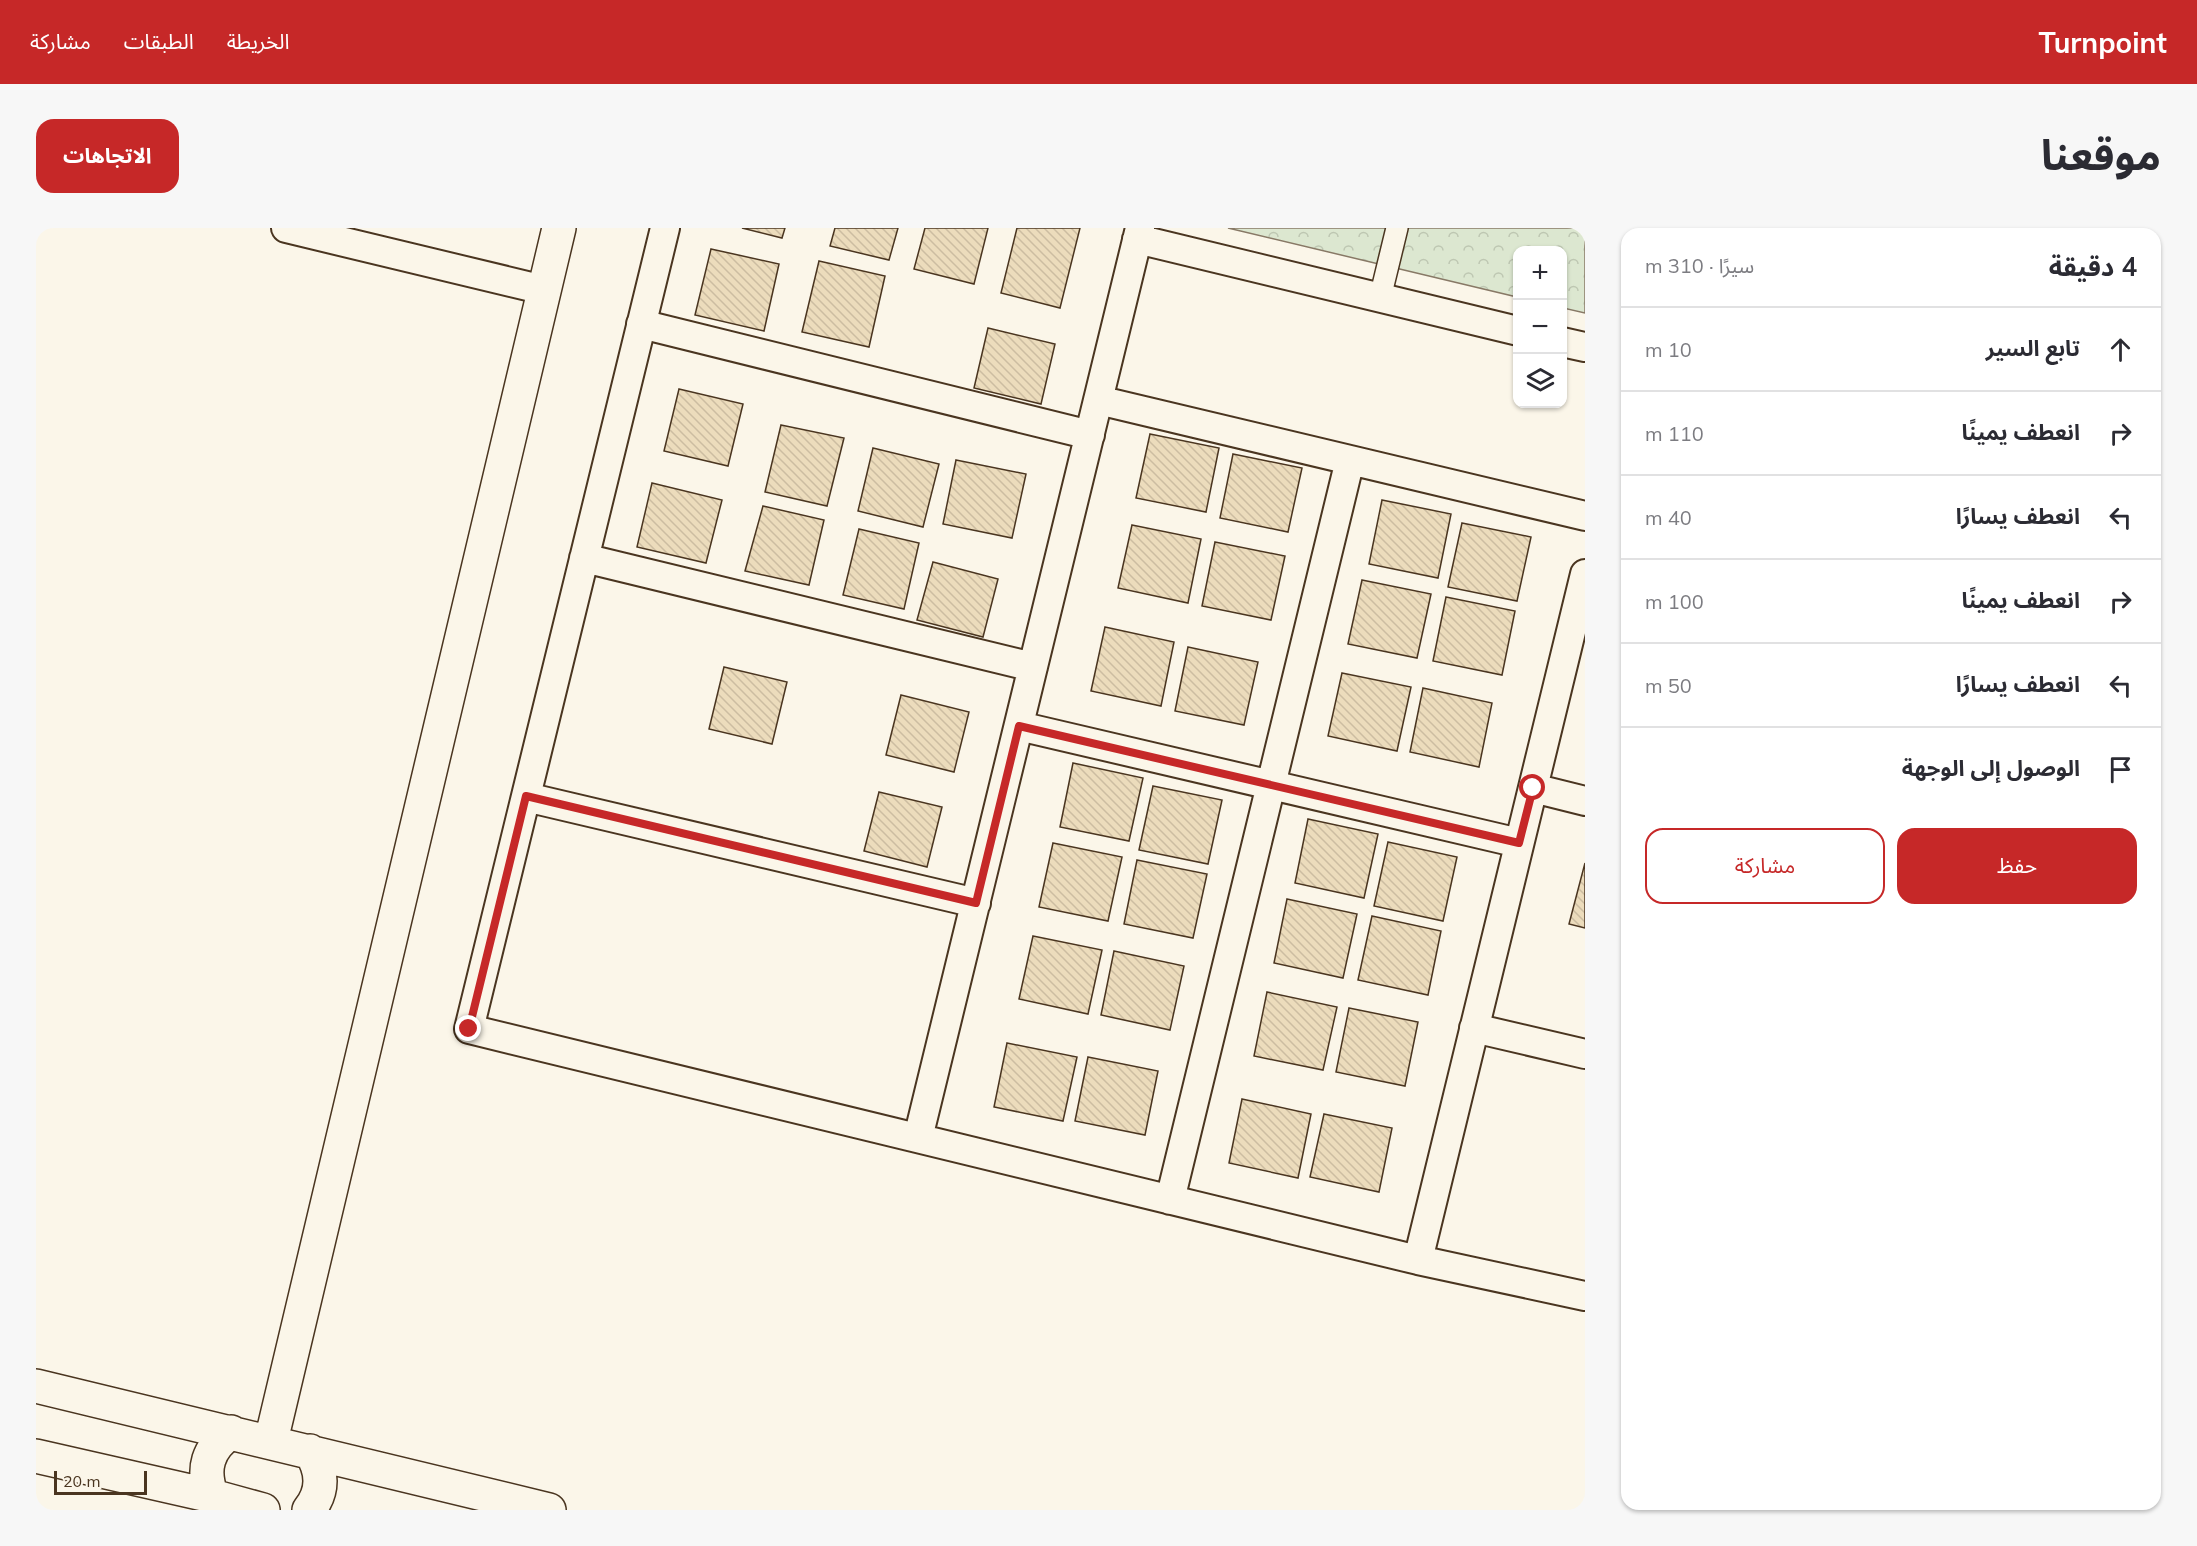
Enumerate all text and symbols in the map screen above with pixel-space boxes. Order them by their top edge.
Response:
text: Turnpoint [2038,25,2167,60]
text: مشاركة [30,28,91,54]
text: الطبقات [124,28,194,54]
text: الخريطة [227,28,290,54]
button: الاتجاهات [36,119,179,193]
text: موقعنا [2041,128,2161,181]
map controls [1513,246,1567,408]
button: + [1513,246,1567,300]
text: 4 دقيقة [2049,250,2137,283]
text: سيرًا · 310 m [1645,253,1754,278]
button: − [1513,300,1567,354]
icon: ahead [2104,333,2137,366]
text: تابع السير [1986,334,2080,362]
text: 10 m [1645,337,1692,362]
button: layers [1513,354,1567,408]
icon: right [2104,417,2137,450]
text: انعطف يمينًا [1961,418,2080,446]
text: 110 m [1645,421,1704,446]
icon: left [2104,501,2137,534]
text: انعطف يسارًا [1956,502,2080,530]
text: 40 m [1645,505,1692,530]
icon: right [2104,585,2137,618]
text: انعطف يمينًا [1961,586,2080,614]
text: 100 m [1645,589,1704,614]
icon: left [2104,669,2137,702]
text: انعطف يسارًا [1956,670,2080,698]
text: 50 m [1645,673,1692,698]
icon: arrive [2104,753,2137,786]
text: الوصول إلى الوجهة [1902,754,2080,782]
route start [1519,774,1545,800]
button: مشاركة [1645,828,1885,904]
button: حفظ [1897,828,2137,904]
route end [455,1015,481,1041]
scale bar [54,1468,147,1496]
text: 20 m [63,1471,100,1491]

